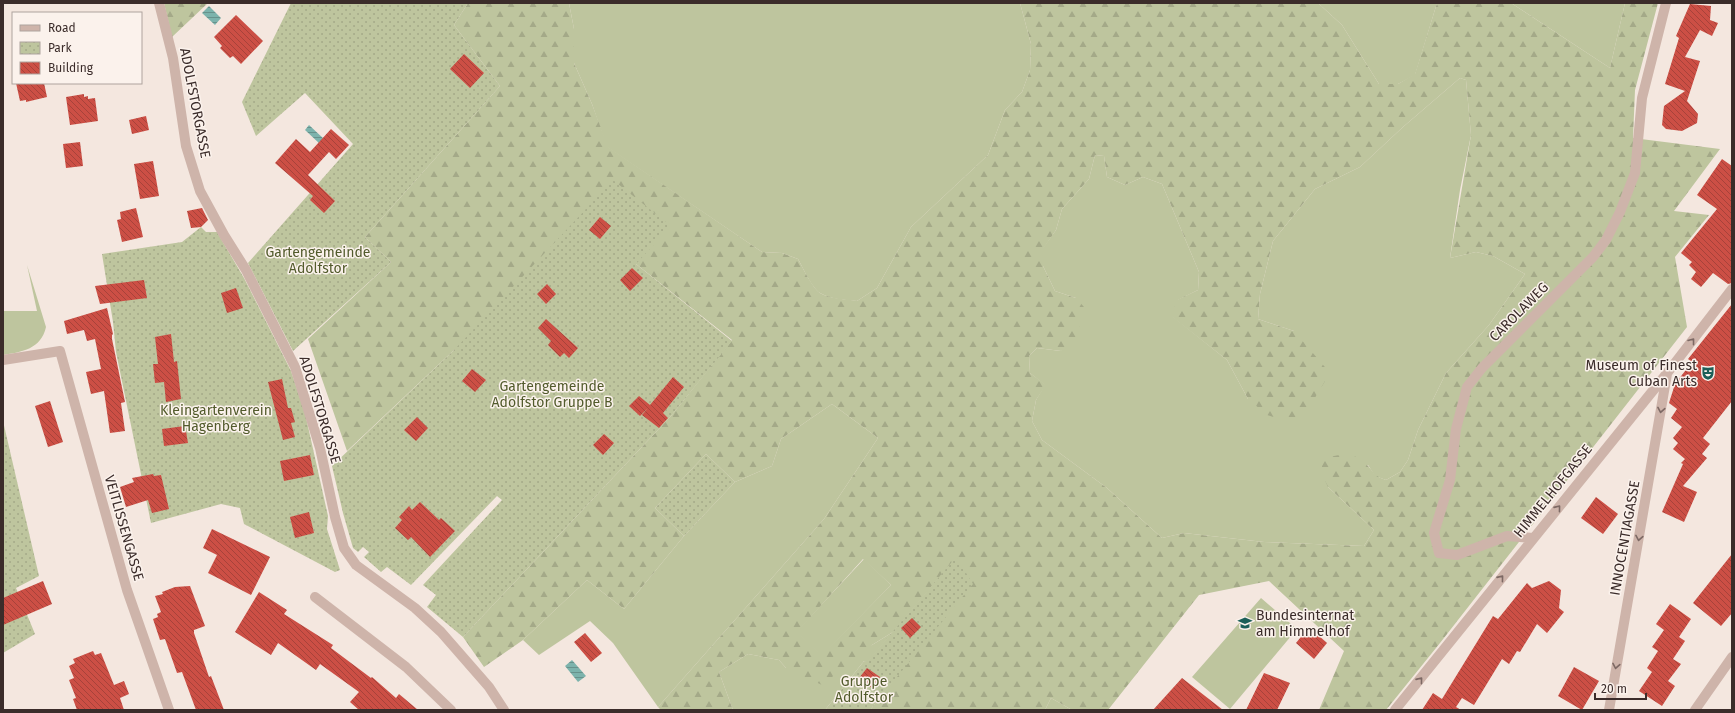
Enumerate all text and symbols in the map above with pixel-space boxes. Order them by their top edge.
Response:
legend [12,12,142,84]
text: Road [48,21,76,35]
text: Park [48,41,72,55]
street label: ADOLFSTORGASSE [176,46,214,160]
text: Building [48,61,94,75]
park label: Gartengemeinde Adolfstor [266,244,371,277]
street label: CAROLAWEG [1486,279,1552,345]
one-way arrow [1687,338,1694,345]
street label: ADOLFSTORGASSE [296,354,344,466]
place label: Museum of Finest Cuban Arts [1586,357,1698,390]
theatre icon: Museum of Finest Cuban Arts [1700,365,1716,381]
park label: Gartengemeinde Adolfstor Gruppe B [492,378,612,411]
park label: Kleingartenverein Hagenberg [160,402,272,435]
one-way arrow [1657,407,1666,413]
street label: HIMMELHOFGASSE [1510,441,1596,541]
street label: VEITLISSENGASSE [101,473,147,583]
street label: INNOCENTIAGASSE [1607,479,1643,597]
one-way arrow [1553,505,1560,512]
one-way arrow [1635,535,1644,541]
one-way arrow [1496,575,1503,582]
place label: Bundesinternat am Himmelhof [1256,607,1355,640]
school or university icon: Bundesinternat am Himmelhof [1237,615,1253,631]
one-way arrow [1613,663,1621,669]
park label: Gruppe Adolfstor [835,673,894,706]
scale bar [1595,675,1646,701]
one-way arrow [1416,677,1423,684]
text: 20 m [1601,682,1627,696]

